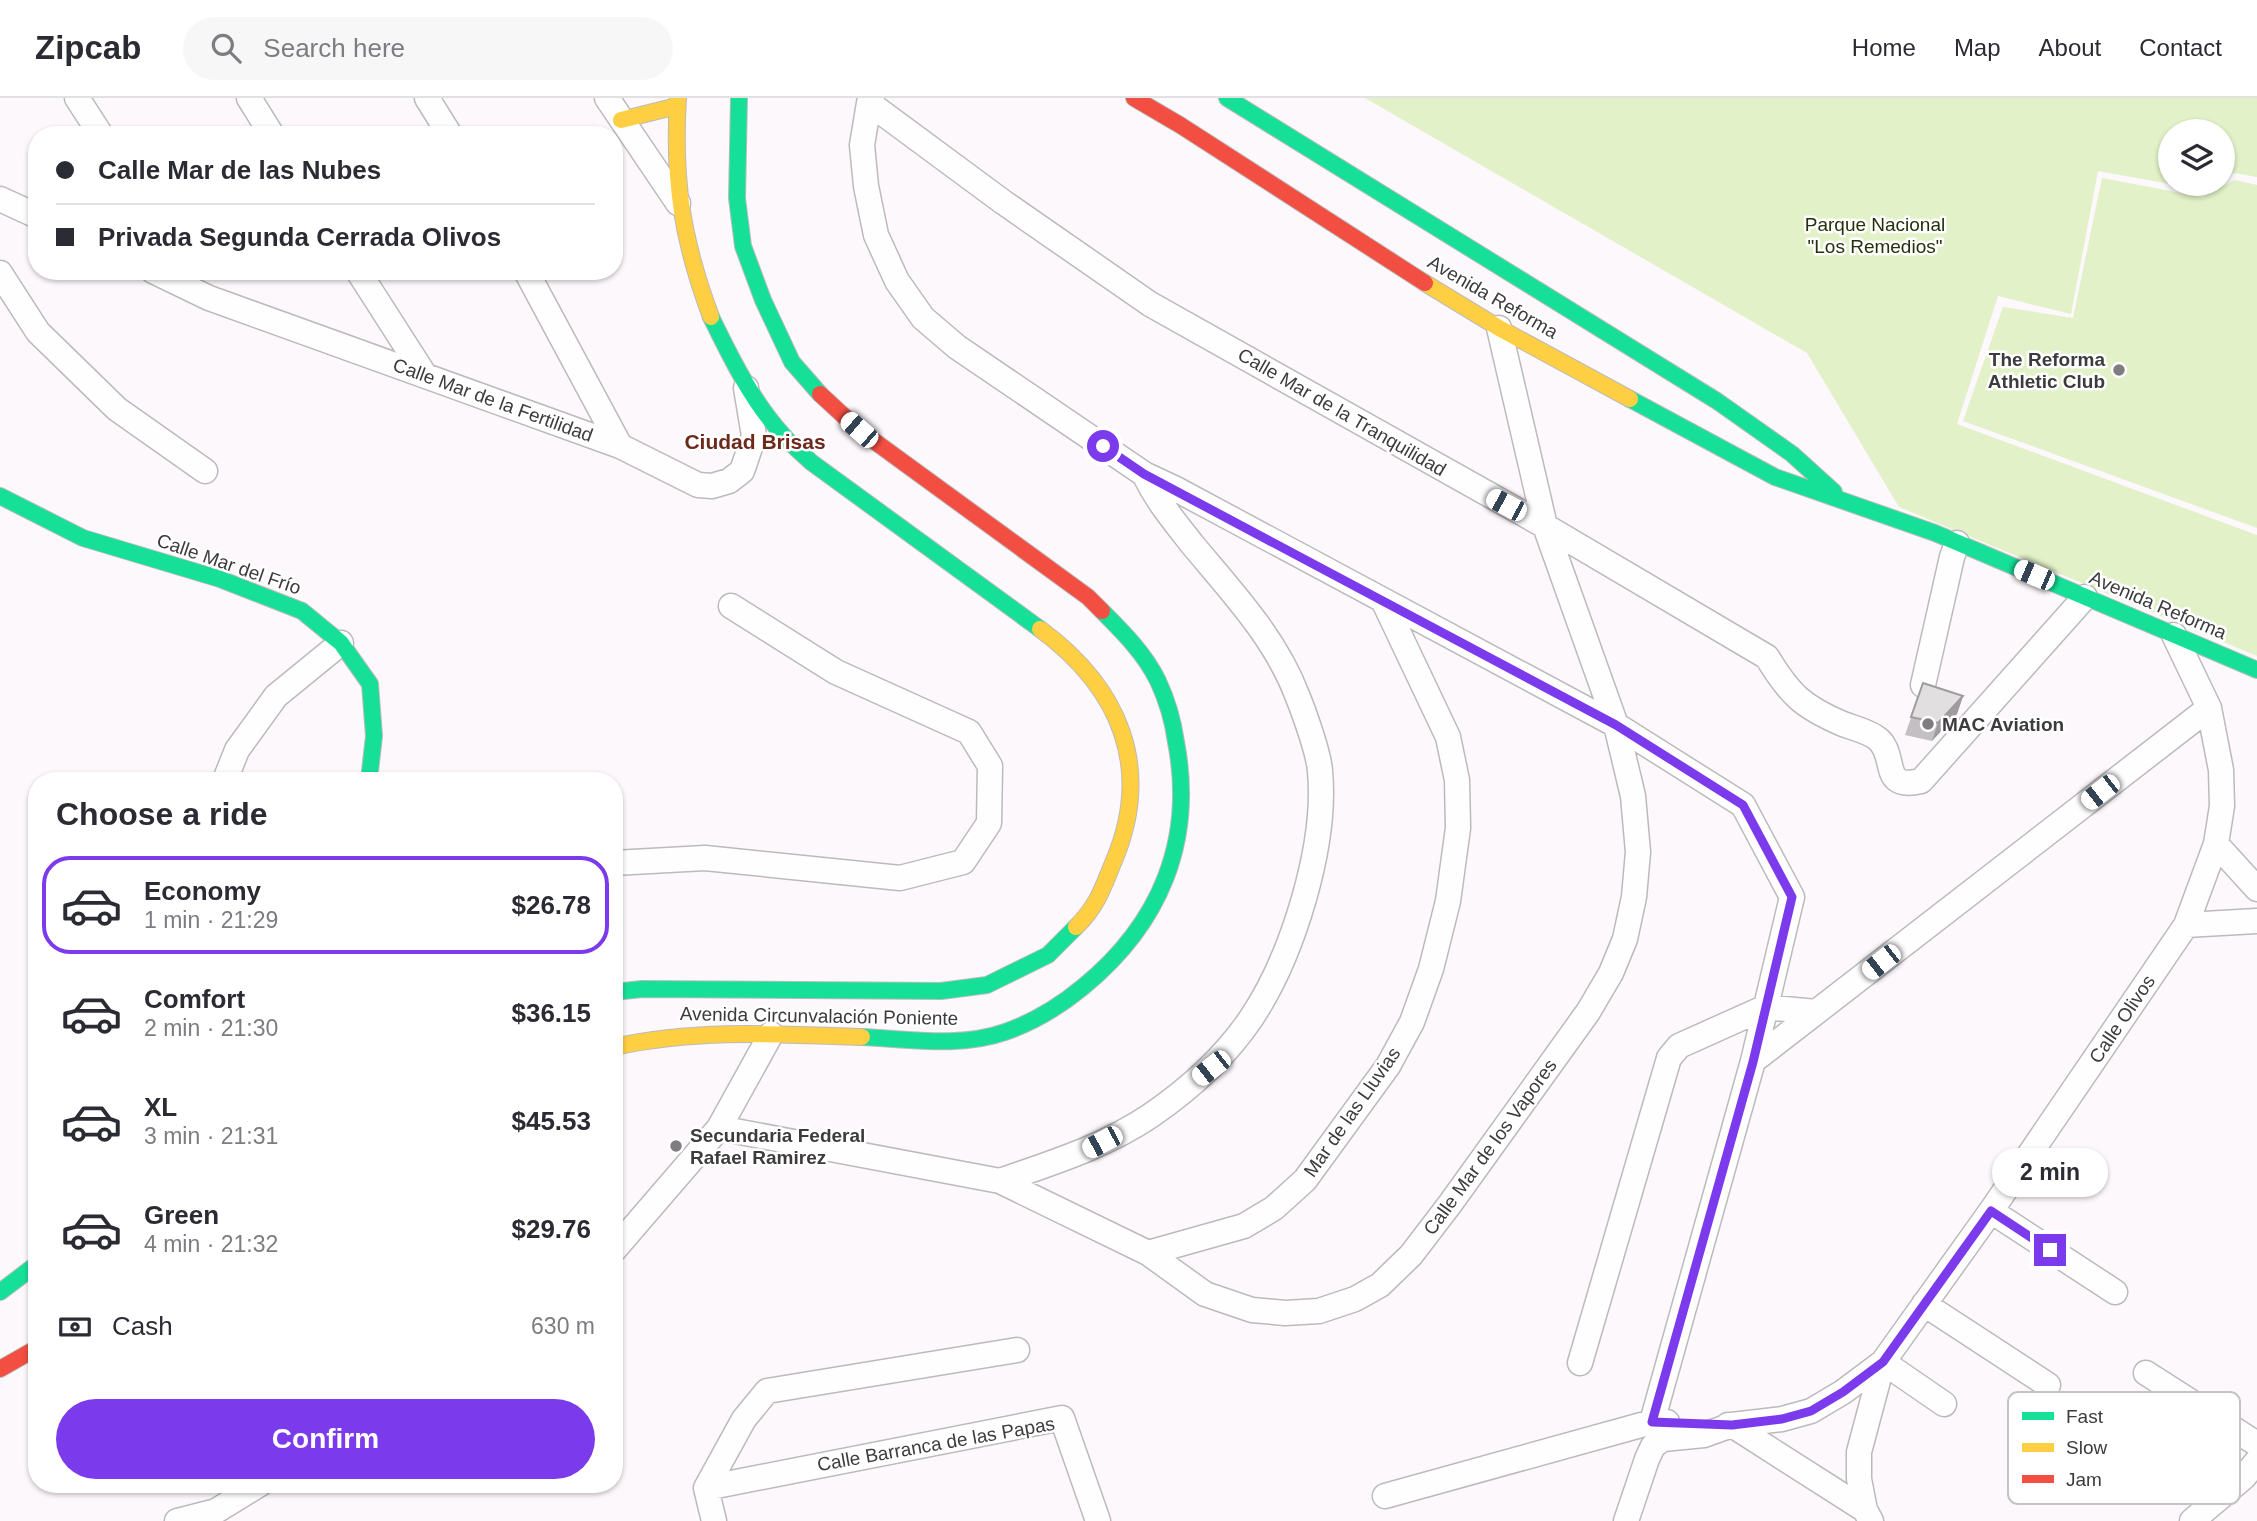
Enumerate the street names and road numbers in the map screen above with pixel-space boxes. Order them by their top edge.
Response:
street label: Avenida Reforma [1424,251,1562,343]
street label: Calle Mar de la Tranquilidad [1234,344,1450,480]
street label: Calle Mar de la Fertilidad [390,354,596,446]
street label: Calle Mar del Frío [154,529,304,599]
street label: Avenida Reforma [2086,567,2230,643]
street label: Calle Olivos [2085,971,2159,1067]
street label: Avenida Circunvalación Poniente [680,1003,958,1029]
street label: Mar de las Lluvias [1299,1043,1405,1181]
street label: Calle Mar de los Vapores [1419,1055,1561,1239]
street label: Calle Barranca de las Papas [816,1413,1056,1475]

